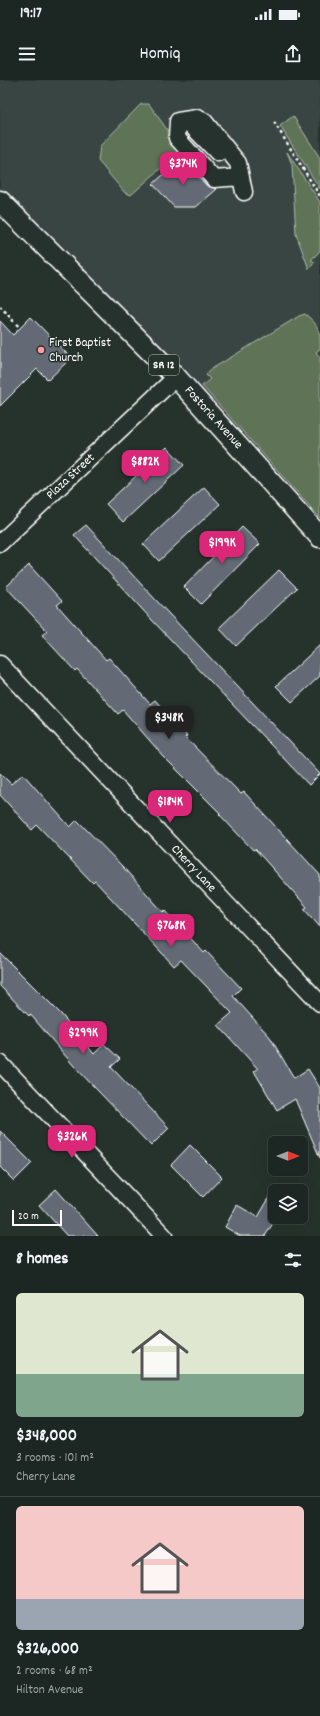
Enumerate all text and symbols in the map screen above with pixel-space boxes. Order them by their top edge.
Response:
text: 19:17 [20,3,42,25]
text: Homiq [140,42,180,67]
icon: menu [16,43,38,65]
icon: share [282,43,304,65]
pin: $374K [155,152,211,186]
text: $374K [169,155,197,174]
place label: First Baptist Church [49,334,111,368]
marker: First Baptist Church [36,345,46,355]
road number: SR 12 [149,355,179,375]
street label: Fostoria Avenue [179,382,247,454]
street label: Plaza Street [42,449,100,505]
pin: $882K [117,450,173,484]
text: $882K [131,453,159,472]
pin: $199K [194,531,250,565]
text: $199K [208,534,236,553]
pin: $348K [141,706,197,740]
text: $348K [155,709,183,728]
pin: $184K [142,790,198,824]
text: $184K [157,793,183,812]
street label: Cherry Lane [166,841,220,897]
pin: $768K [143,914,199,948]
text: $768K [156,917,186,936]
pin: $299K [55,1021,111,1055]
text: $299K [68,1024,98,1043]
pin: $326K [44,1125,100,1159]
text: $326K [57,1128,87,1147]
north arrow [268,1136,308,1176]
map controls [268,1136,308,1224]
button: layers [268,1184,308,1224]
scale bar [12,1208,62,1227]
text: 20 m [18,1209,39,1225]
text: 8 homes [16,1248,68,1272]
icon: filters [282,1249,304,1271]
icon: home [124,1319,196,1391]
text: $348,000 [16,1425,77,1449]
text: 3 rooms · 101 m² [16,1449,94,1468]
text: Cherry Lane [16,1468,75,1487]
icon: home [124,1532,196,1604]
text: $326,000 [16,1638,79,1662]
text: 2 rooms · 68 m² [16,1662,93,1681]
text: Hilton Avenue [16,1681,83,1700]

